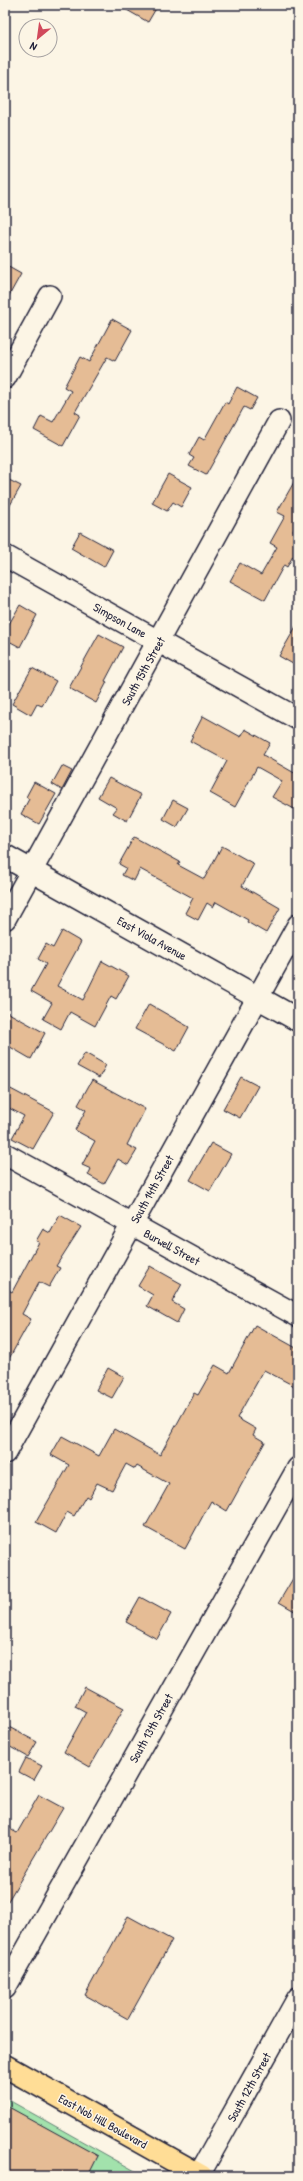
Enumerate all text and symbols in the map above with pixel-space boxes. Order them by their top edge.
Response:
north arrow [18,18,58,58]
text: N [27,39,39,54]
street label: Simpson Lane [90,598,150,642]
street label: South 15th Street [117,633,169,709]
street label: East Viola Avenue [114,912,190,964]
street label: South 14th Street [126,1151,178,1226]
street label: Burwell Street [141,1225,204,1270]
street label: South 13th Street [125,1690,177,1766]
street label: South 12th Street [223,2048,275,2125]
street label: East Nob Hill Boulevard [56,2090,151,2153]

